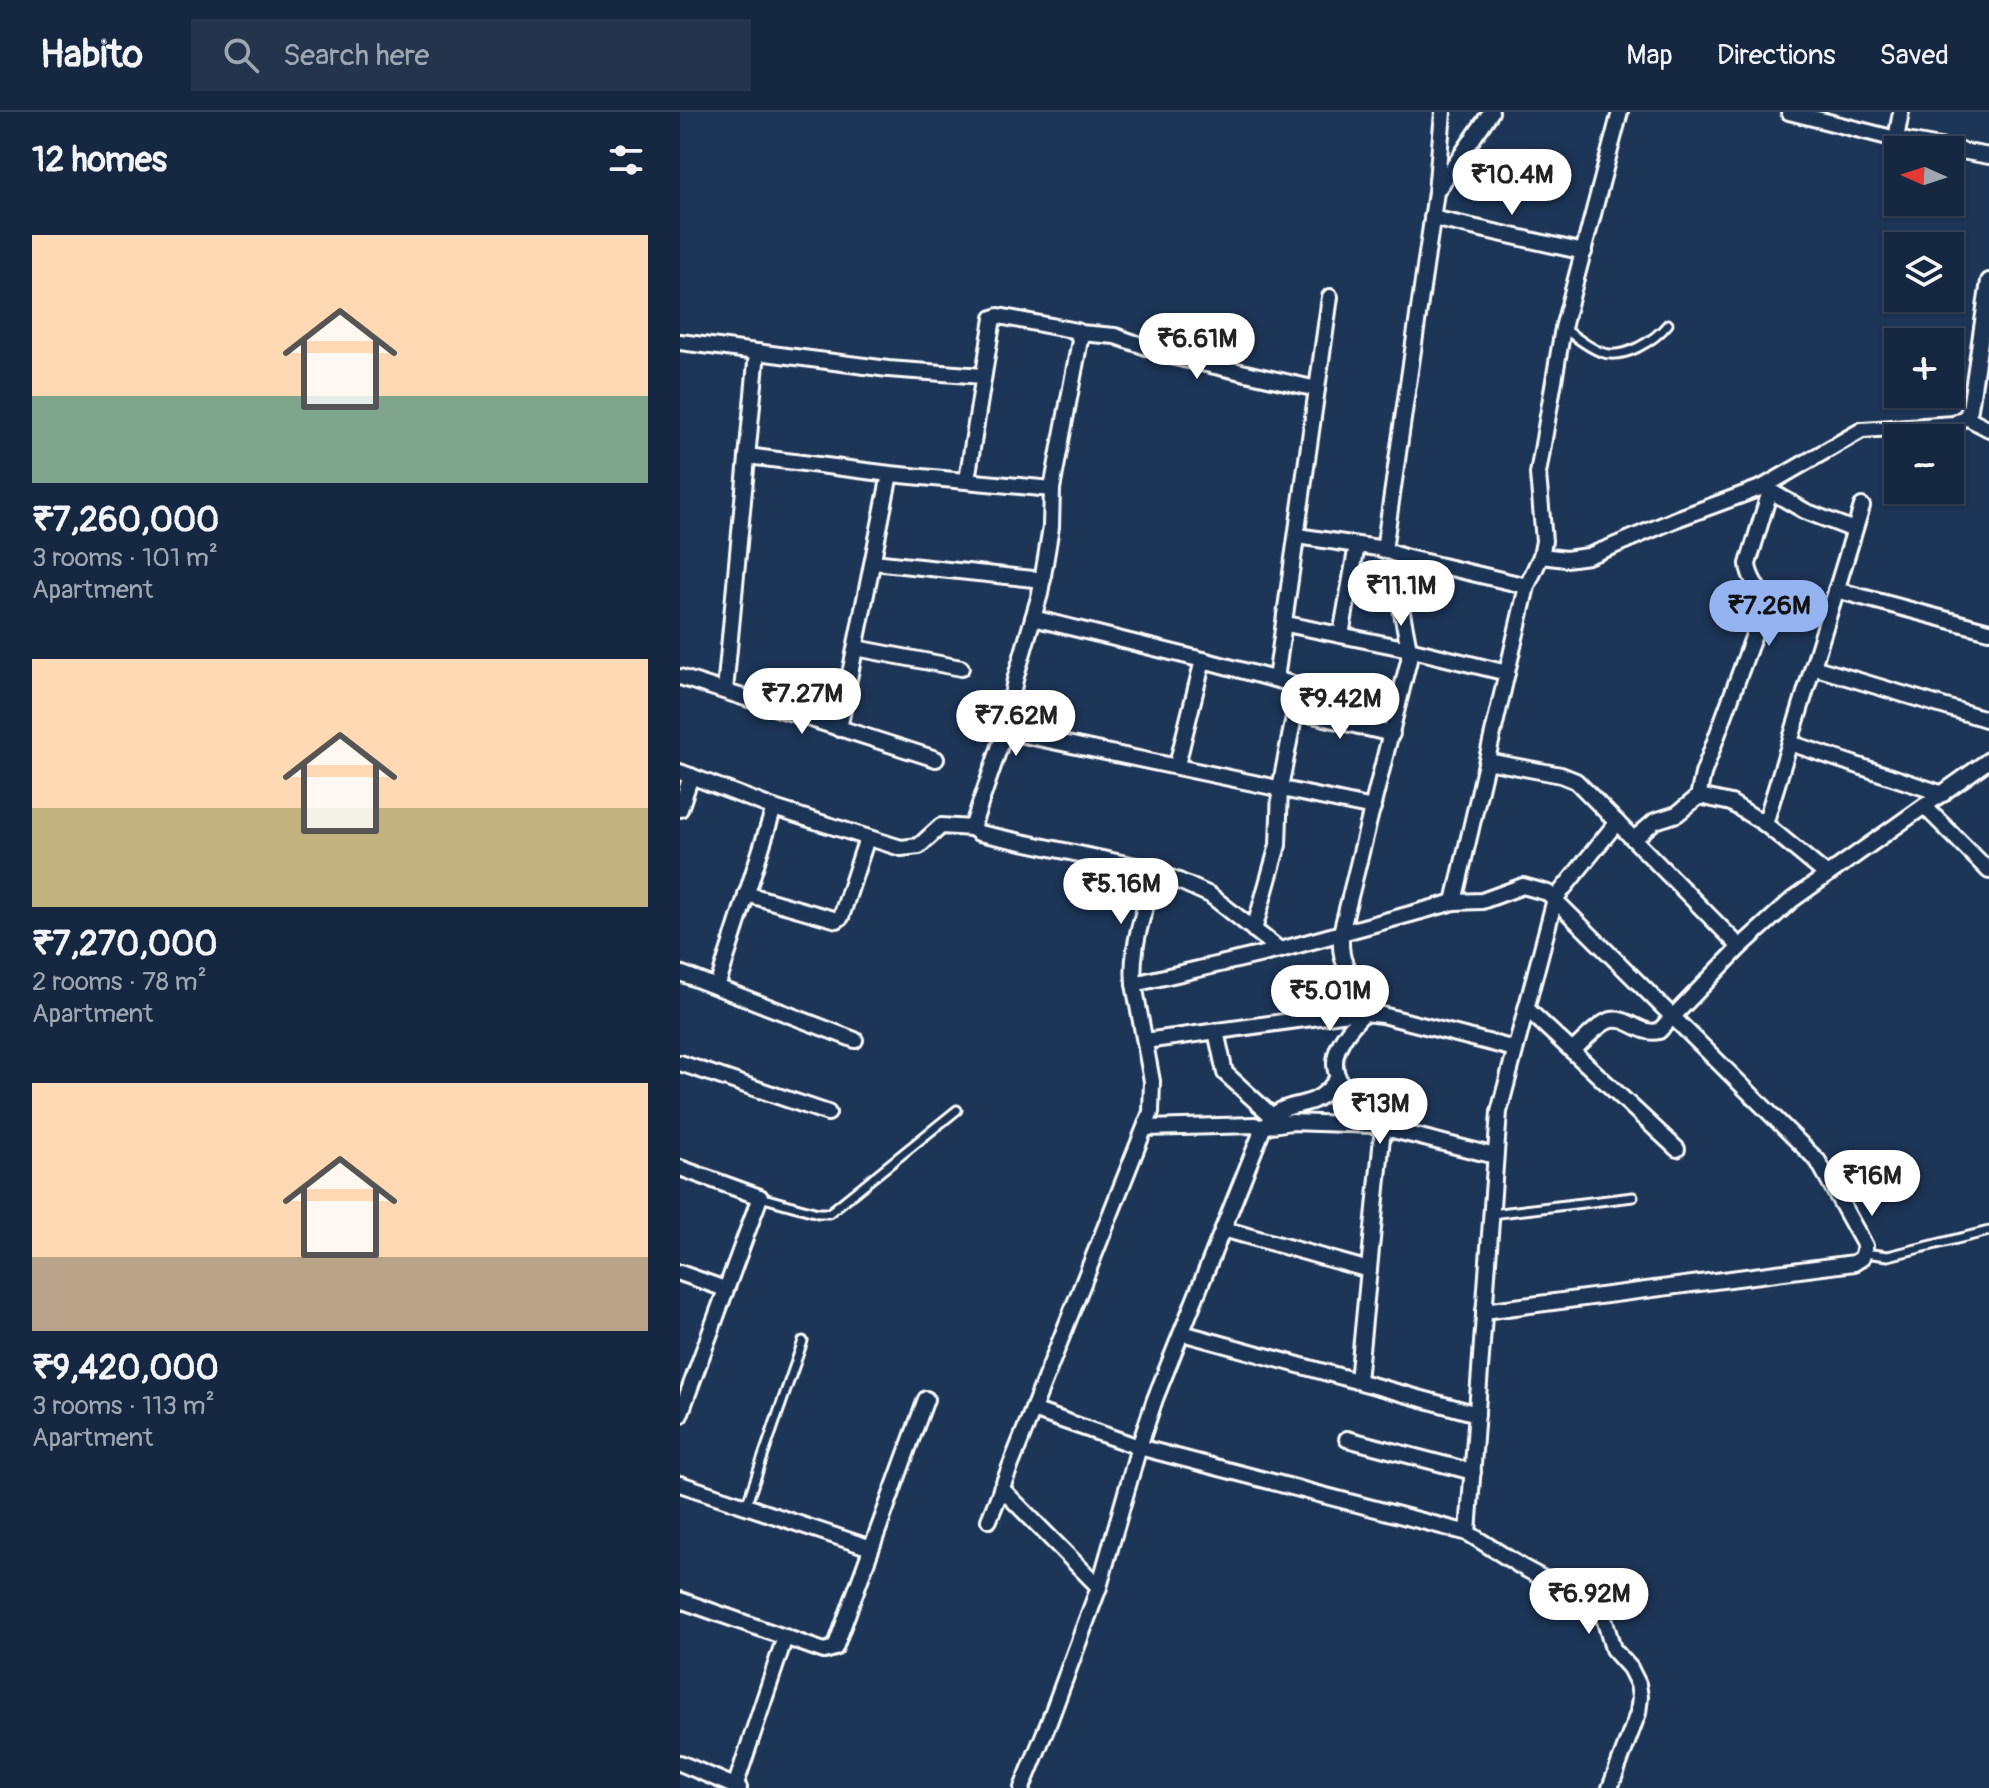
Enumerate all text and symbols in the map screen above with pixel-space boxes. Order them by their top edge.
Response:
search box [191,19,751,91]
text: Habito [40,31,143,79]
icon: search [219,33,263,77]
text: Search here [283,37,429,74]
text: Map [1626,38,1673,73]
text: Directions [1717,38,1836,73]
text: Saved [1880,38,1949,73]
north arrow [1884,136,1964,216]
map controls [1884,136,1964,504]
icon: filters [604,138,648,182]
text: 12 homes [32,139,167,182]
pin: ₹10.4M [1447,149,1577,217]
text: ₹10.4M [1470,159,1554,191]
button: layers [1884,232,1964,312]
icon: home [268,287,412,431]
pin: ₹6.61M [1132,313,1262,381]
text: ₹6.61M [1157,323,1237,355]
button: + [1884,328,1964,408]
button: − [1884,424,1964,504]
text: ₹7,260,000 [32,499,219,542]
text: 3 rooms · 101 m² [32,542,218,574]
pin: ₹11.1M [1336,560,1466,628]
text: ₹11.1M [1366,570,1436,602]
text: Apartment [32,574,153,606]
pin: ₹7.26M [1704,580,1834,648]
text: ₹7.26M [1727,590,1811,622]
pin: ₹7.27M [737,668,867,736]
pin: ₹9.42M [1275,673,1405,741]
text: ₹7.27M [761,678,843,710]
text: ₹9.42M [1298,683,1382,715]
pin: ₹7.62M [951,690,1081,758]
text: ₹7.62M [974,700,1058,732]
icon: home [268,711,412,855]
pin: ₹5.16M [1056,858,1186,926]
text: ₹5.16M [1081,868,1161,900]
text: ₹7,270,000 [32,923,218,966]
pin: ₹5.01M [1265,965,1395,1033]
text: 2 rooms · 78 m² [32,966,207,998]
text: ₹5.01M [1289,975,1371,1007]
text: Apartment [32,998,153,1030]
pin: ₹13M [1333,1078,1427,1146]
text: ₹13M [1351,1088,1410,1120]
icon: home [268,1135,412,1279]
pin: ₹16M [1825,1150,1919,1218]
text: ₹16M [1842,1160,1902,1192]
text: ₹9,420,000 [32,1347,219,1390]
text: 3 rooms · 113 m² [32,1390,215,1422]
text: Apartment [32,1422,153,1454]
pin: ₹6.92M [1524,1568,1654,1636]
text: ₹6.92M [1547,1578,1631,1610]

